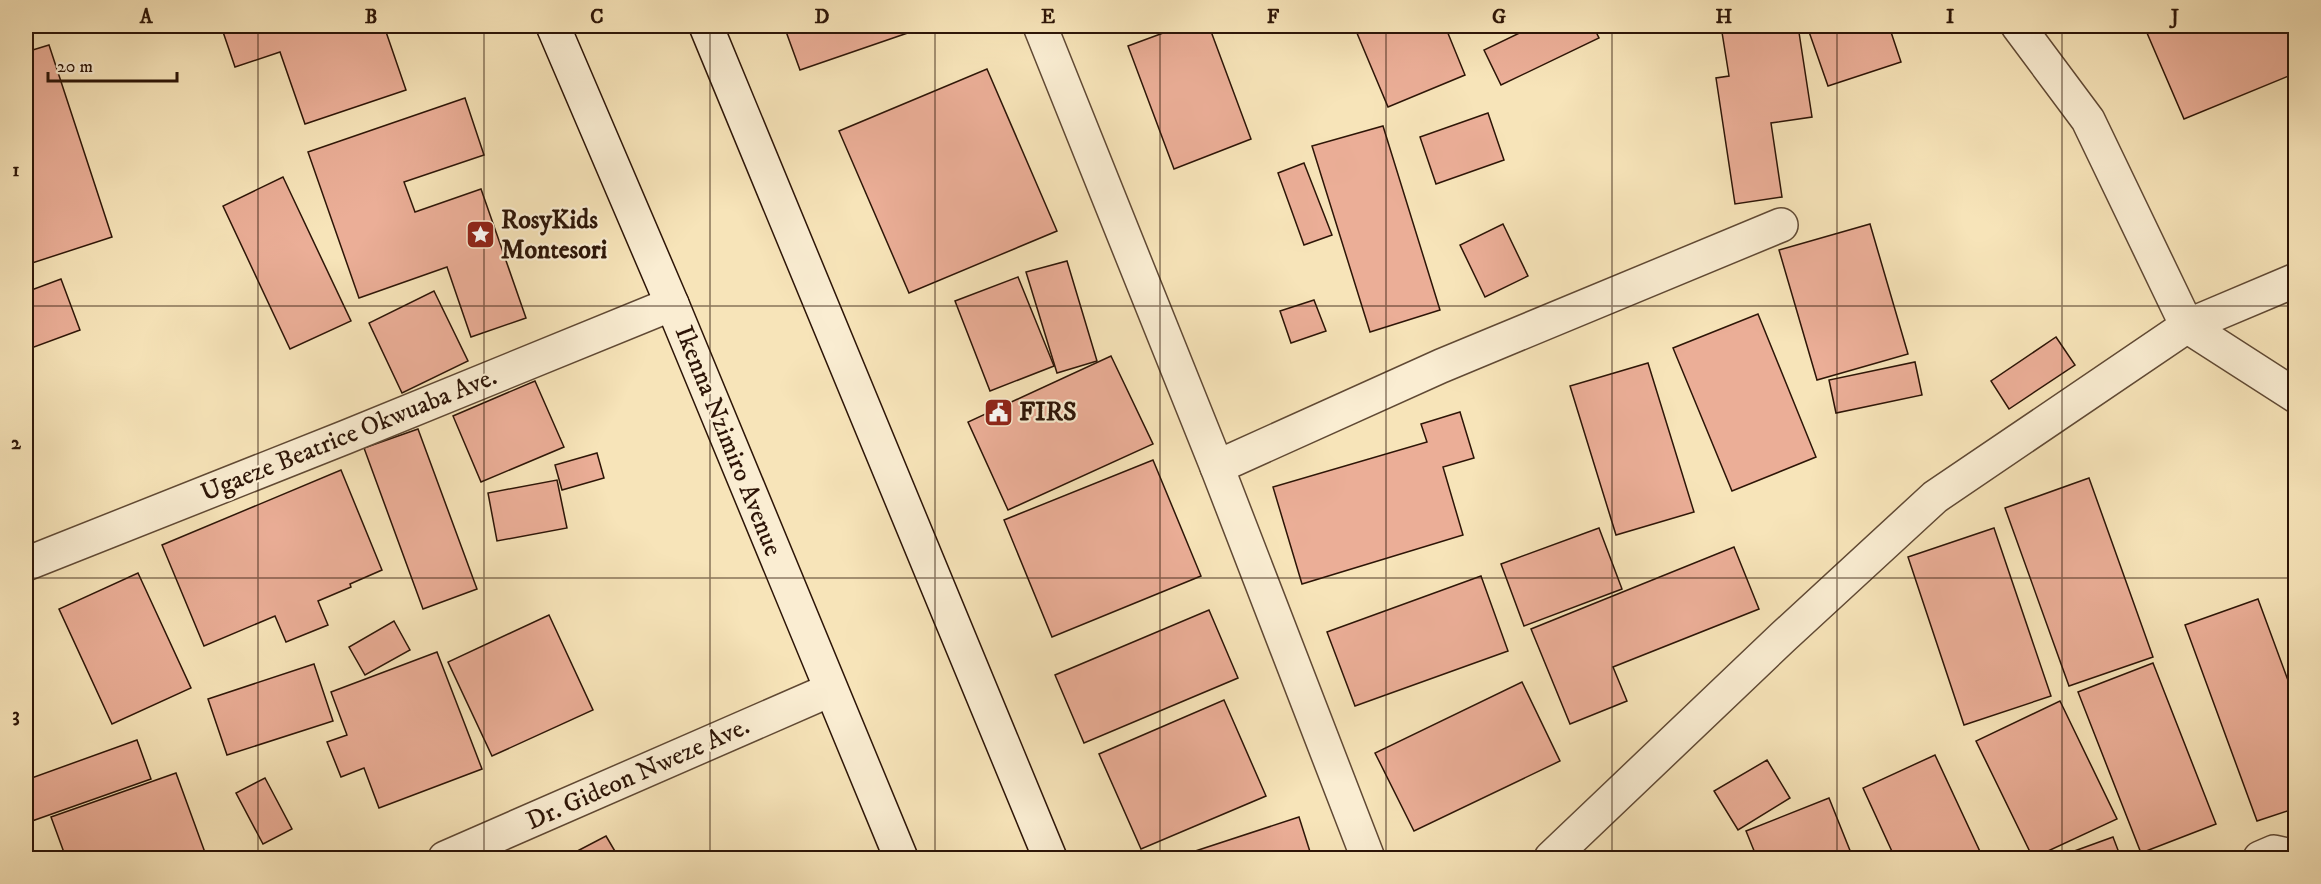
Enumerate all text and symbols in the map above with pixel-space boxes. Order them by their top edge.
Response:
text: A [139,5,154,30]
text: B [365,5,377,30]
text: C [590,5,604,30]
text: D [815,5,830,30]
text: E [1041,5,1055,30]
text: F [1267,5,1280,30]
text: G [1492,5,1506,30]
text: H [1716,5,1733,30]
text: I [1946,5,1954,30]
text: J [2169,5,2179,30]
scale bar [48,45,177,83]
text: 20 m [57,56,93,78]
text: 1 [12,158,20,183]
place label: RosyKids Montesori [501,204,607,267]
place icon: RosyKids Montesori [464,219,496,251]
street label: Ikenna Nzimiro Avenue [667,321,789,561]
street label: Ugaeze Beatrice Okwuaba Ave. [196,360,502,510]
public building icon: FIRS [982,396,1014,428]
place label: FIRS [1019,396,1077,429]
text: 2 [11,431,22,456]
text: 3 [12,703,20,728]
street label: Dr. Gideon Nweze Ave. [521,710,755,838]

